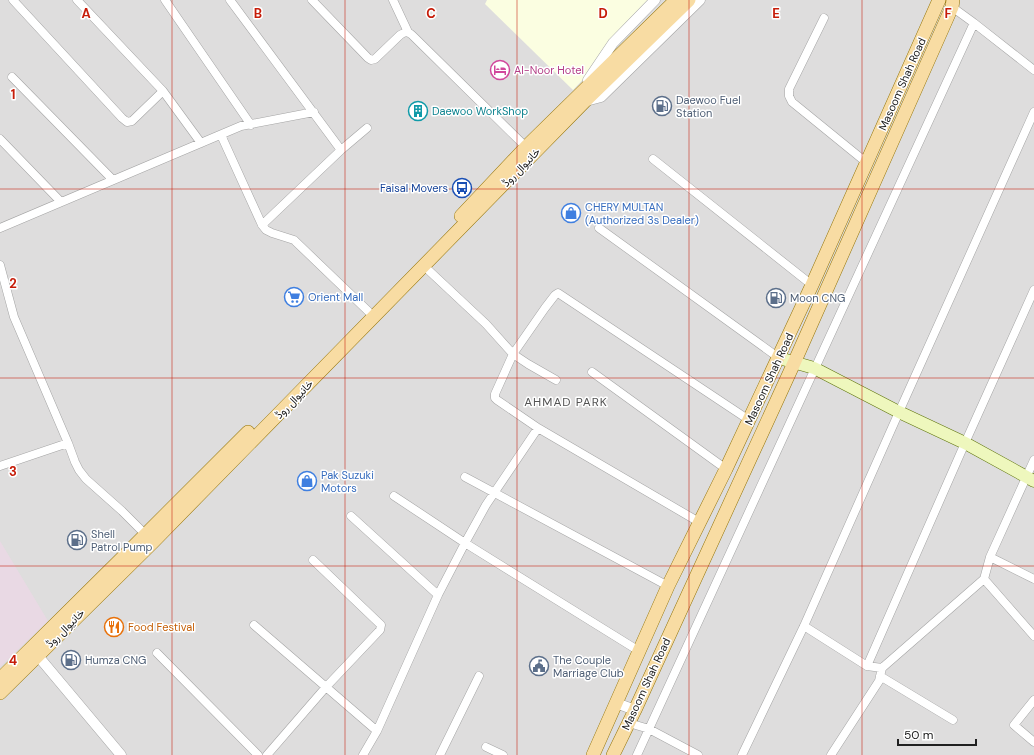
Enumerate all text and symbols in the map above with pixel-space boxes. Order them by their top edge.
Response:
text: A [81,5,91,22]
text: B [254,5,262,22]
text: C [426,5,436,22]
text: D [598,5,608,22]
text: E [772,5,780,22]
text: F [944,5,952,22]
street label: Masoom Shah Road [875,35,929,133]
hotel icon: Al-Noor Hotel [489,59,511,81]
place label: Al-Noor Hotel [514,63,584,77]
text: 1 [11,86,15,103]
place label: Daewoo Fuel Station [676,93,741,120]
fuel station icon: Daewoo Fuel Station [651,95,673,117]
building icon: Daewoo WorkShop [407,100,429,122]
place label: Daewoo WorkShop [432,104,528,118]
street label: خانیوال روڈ [499,144,543,190]
bus stop icon: Faisal Movers [451,177,473,199]
place label: Faisal Movers [380,181,448,195]
place label: CHERY MULTAN (Authorized 3s Dealer) [585,200,699,227]
shop icon: CHERY MULTAN (Authorized 3s Dealer) [560,202,582,224]
text: 2 [9,275,17,292]
supermarket icon: Orient Mall [283,286,305,308]
fuel station icon: Moon CNG [765,287,787,309]
place label: Orient Mall [308,290,363,304]
place label: Moon CNG [790,291,845,305]
street label: Masoom Shah Road [742,331,797,427]
street label: خانیوال روڈ [272,376,316,422]
district label: AHMAD PARK [524,394,608,410]
text: 3 [9,463,17,480]
place label: Pak Suzuki Motors [321,468,374,495]
shop icon: Pak Suzuki Motors [296,470,318,492]
place label: Shell Patrol Pump [91,527,153,554]
fuel station icon: Shell Patrol Pump [66,529,88,551]
street label: خانیوال روڈ [43,606,87,650]
restaurant icon: Food Festival [103,616,125,638]
place label: Food Festival [128,620,195,634]
street label: Masoom Shah Road [619,636,674,732]
fuel station icon: Humza CNG [60,649,82,671]
text: 4 [9,652,17,669]
place label: Humza CNG [85,653,146,667]
place label: The Couple Marriage Club [553,653,624,680]
public building icon: The Couple Marriage Club [528,655,550,677]
scale bar [898,721,976,747]
text: 50 m [904,727,933,743]

